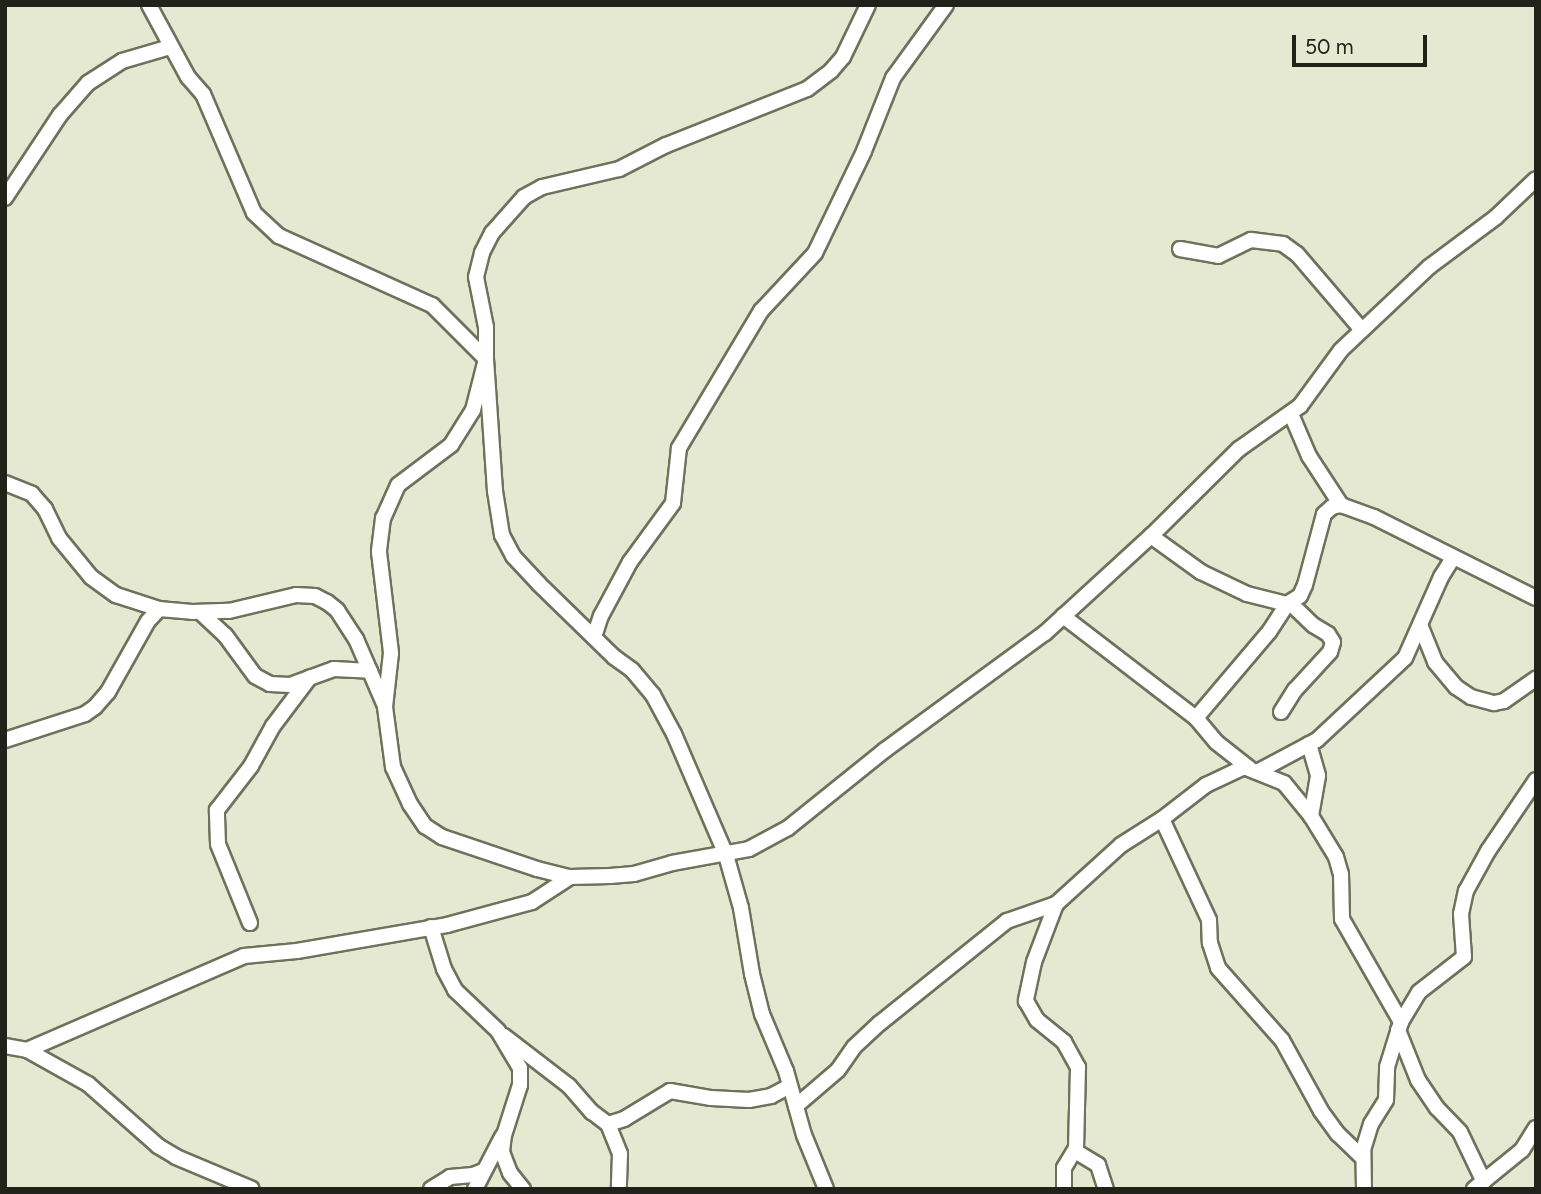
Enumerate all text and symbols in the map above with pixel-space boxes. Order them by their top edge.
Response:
scale bar [1296,21,1431,65]
text: 50 m [1305,34,1354,59]

